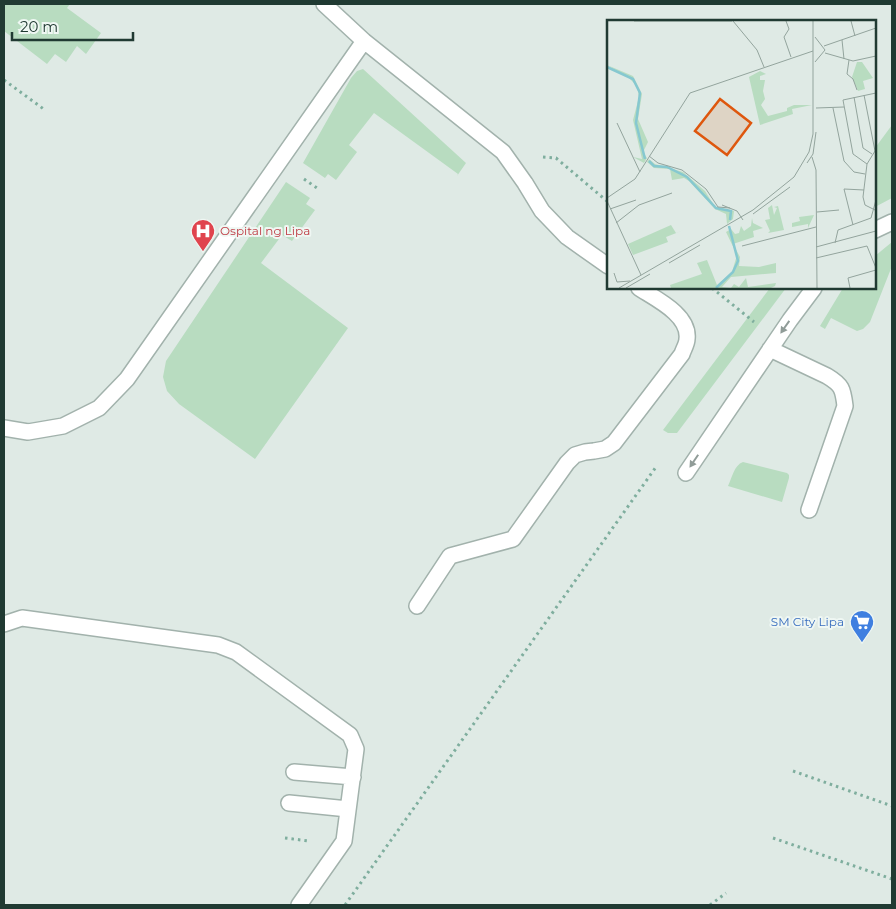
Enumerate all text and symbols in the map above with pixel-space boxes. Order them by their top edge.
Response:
scale bar [12,10,134,42]
text: 20 m [20,17,58,36]
inset map [607,20,876,289]
hospital icon: Ospital ng Lipa [190,218,216,252]
place label: Ospital ng Lipa [220,223,310,238]
one-way arrow [780,320,790,333]
one-way arrow [689,454,699,468]
supermarket icon: SM City Lipa [849,609,875,643]
place label: SM City Lipa [771,614,844,629]

